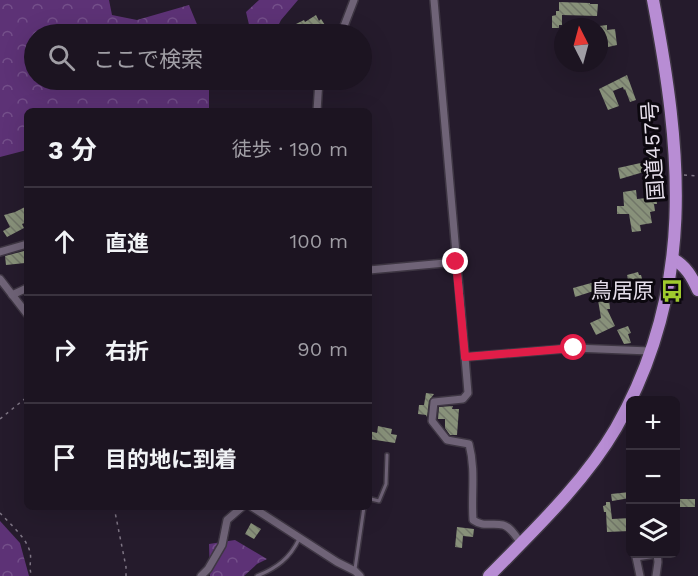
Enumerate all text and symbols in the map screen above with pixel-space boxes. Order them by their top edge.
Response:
north arrow [554,18,608,72]
search box [24,24,372,90]
icon: search [45,41,78,74]
text: ここで検索 [93,47,203,72]
street label: 国道457号 [637,100,668,202]
text: 3 分 [48,135,97,165]
text: 徒歩 · 190 m [232,137,348,161]
icon: ahead [48,225,81,258]
text: 100 m [289,229,348,253]
text: 直進 [105,231,149,256]
route end [442,248,468,274]
place label: 鳥居原 [591,278,654,303]
bus stop icon: 鳥居原 [659,278,685,304]
icon: right [48,333,81,366]
route start [560,334,586,360]
text: 90 m [297,337,348,361]
text: 右折 [105,339,149,364]
map controls [626,396,680,558]
button: + [626,396,680,450]
icon: arrive [48,441,81,474]
text: 目的地に到着 [105,447,237,472]
button: − [626,450,680,504]
button: layers [626,504,680,558]

